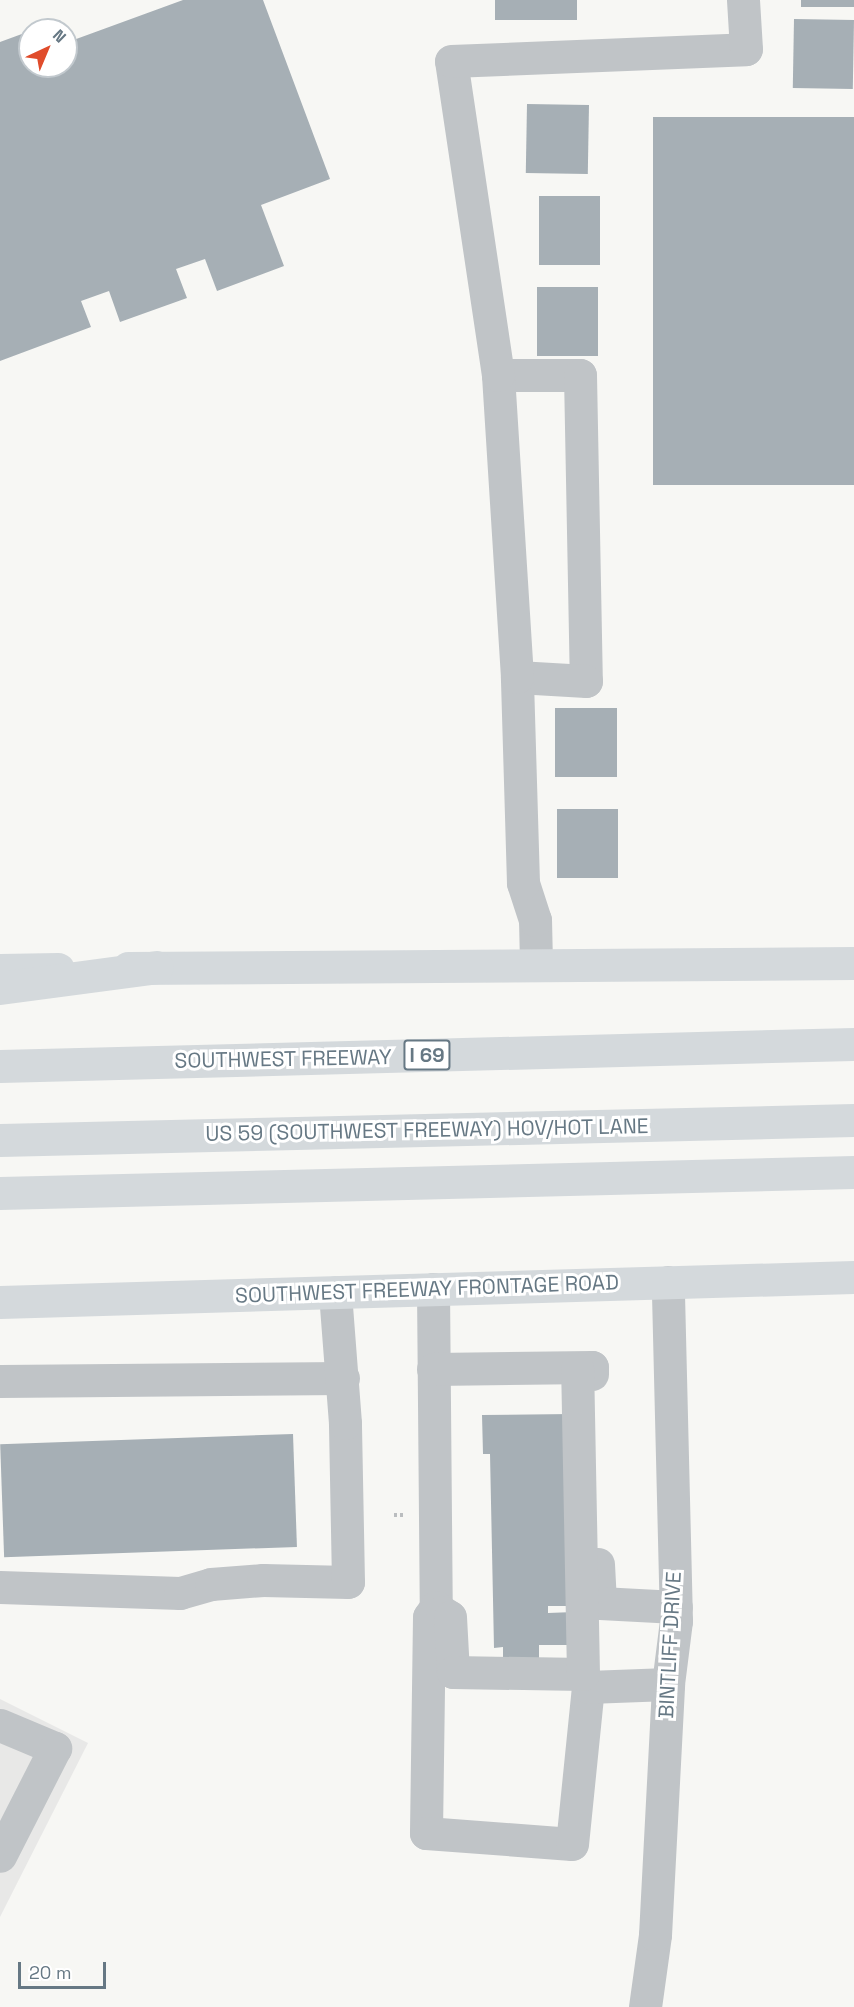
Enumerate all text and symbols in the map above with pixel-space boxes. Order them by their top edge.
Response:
north arrow [18,18,78,78]
text: N [48,25,71,47]
road number: I 69 [403,1038,451,1072]
street label: SOUTHWEST FREEWAY [174,1045,392,1073]
street label: US 59 (SOUTHWEST FREEWAY) HOV/HOT LANE [205,1114,649,1146]
street label: SOUTHWEST FREEWAY FRONTAGE ROAD [234,1270,620,1308]
street label: BINTLIFF DRIVE [654,1571,686,1719]
scale bar [21,1950,110,1988]
text: 20 m [29,1961,72,1984]

